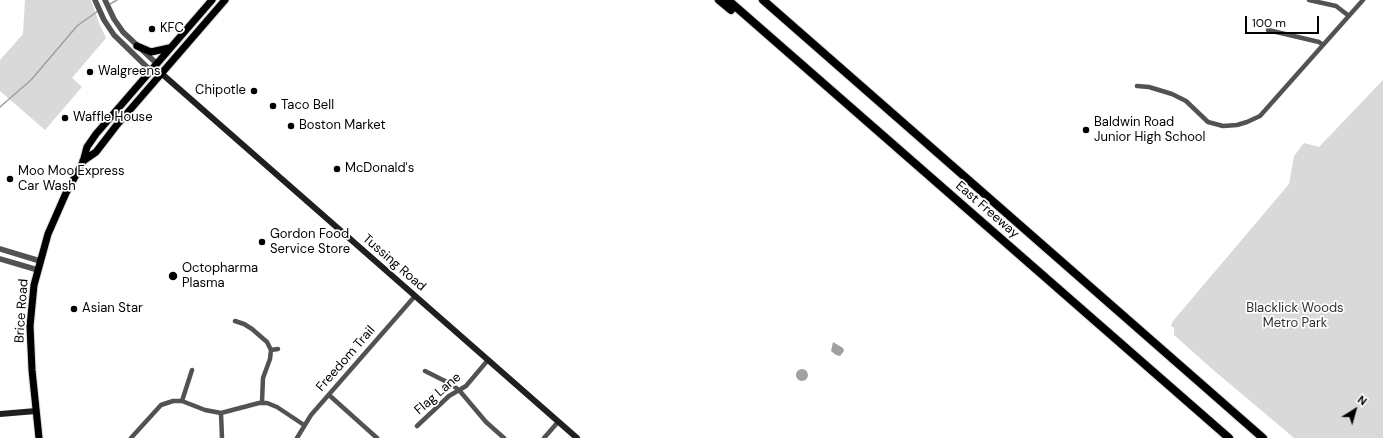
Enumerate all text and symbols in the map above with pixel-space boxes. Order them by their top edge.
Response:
scale bar [1247,8,1321,34]
text: 100 m [1252,15,1286,31]
place label: KFC [160,21,184,37]
marker: KFC [147,24,157,34]
place label: Walgreens [98,64,160,80]
marker: Walgreens [85,67,95,77]
place label: Chipotle [195,83,246,99]
marker: Chipotle [249,86,259,96]
place label: Taco Bell [281,98,334,114]
marker: Taco Bell [268,101,278,111]
place label: Waffle House [73,110,153,126]
marker: Waffle House [60,113,70,123]
place label: Baldwin Road Junior High School [1094,115,1205,146]
place label: Boston Market [299,118,385,134]
marker: Boston Market [286,121,296,131]
marker: Baldwin Road Junior High School [1081,125,1091,135]
place label: McDonald's [345,161,414,177]
place label: Moo Moo Express Car Wash [18,164,125,195]
marker: McDonald's [332,164,342,174]
marker: Moo Moo Express Car Wash [5,174,15,184]
street label: East Freeway [952,178,1022,242]
place label: Gordon Food Service Store [270,227,350,258]
street label: Tussing Road [359,231,429,295]
marker: Gordon Food Service Store [257,237,267,247]
place label: Octopharma Plasma [182,261,258,292]
marker: Octopharma Plasma [167,270,179,282]
street label: Brice Road [12,278,32,344]
place label: Asian Star [82,301,143,317]
park label: Blacklick Woods Metro Park [1246,301,1344,332]
marker: Asian Star [69,304,79,314]
street label: Freedom Trail [313,323,379,395]
street label: Flag Lane [412,370,464,418]
north arrow [1335,390,1375,430]
text: N [1355,392,1370,408]

